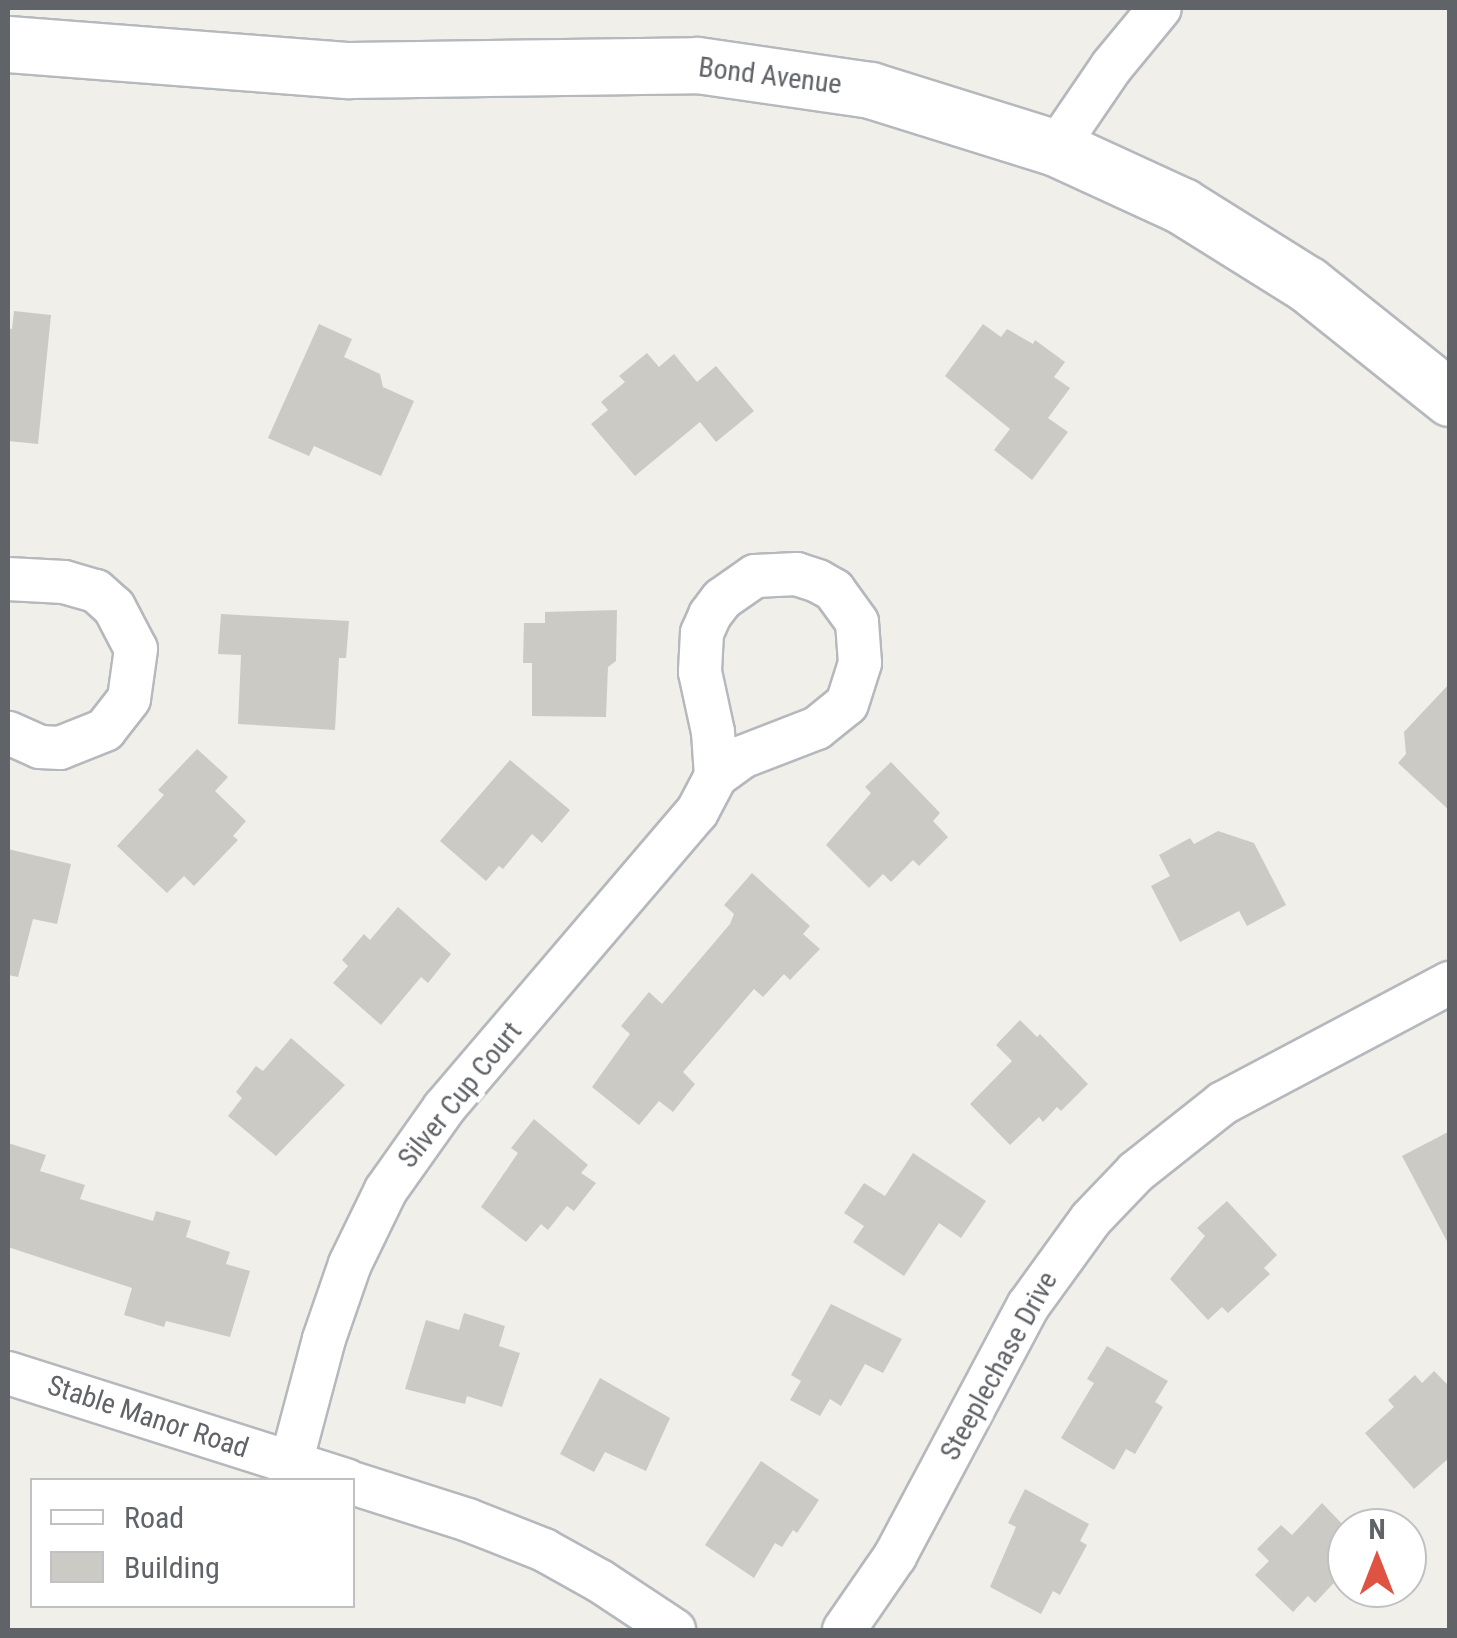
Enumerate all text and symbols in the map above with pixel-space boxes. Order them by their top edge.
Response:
street label: Bond Avenue [697,51,843,101]
street label: Silver Cup Court [391,1015,529,1175]
street label: Steeplechase Drive [933,1266,1065,1466]
street label: Stable Manor Road [43,1369,253,1465]
legend [30,1478,355,1608]
text: Road [124,1500,184,1535]
north arrow [1327,1508,1427,1608]
text: N [1368,1513,1386,1546]
text: Building [124,1550,220,1585]

